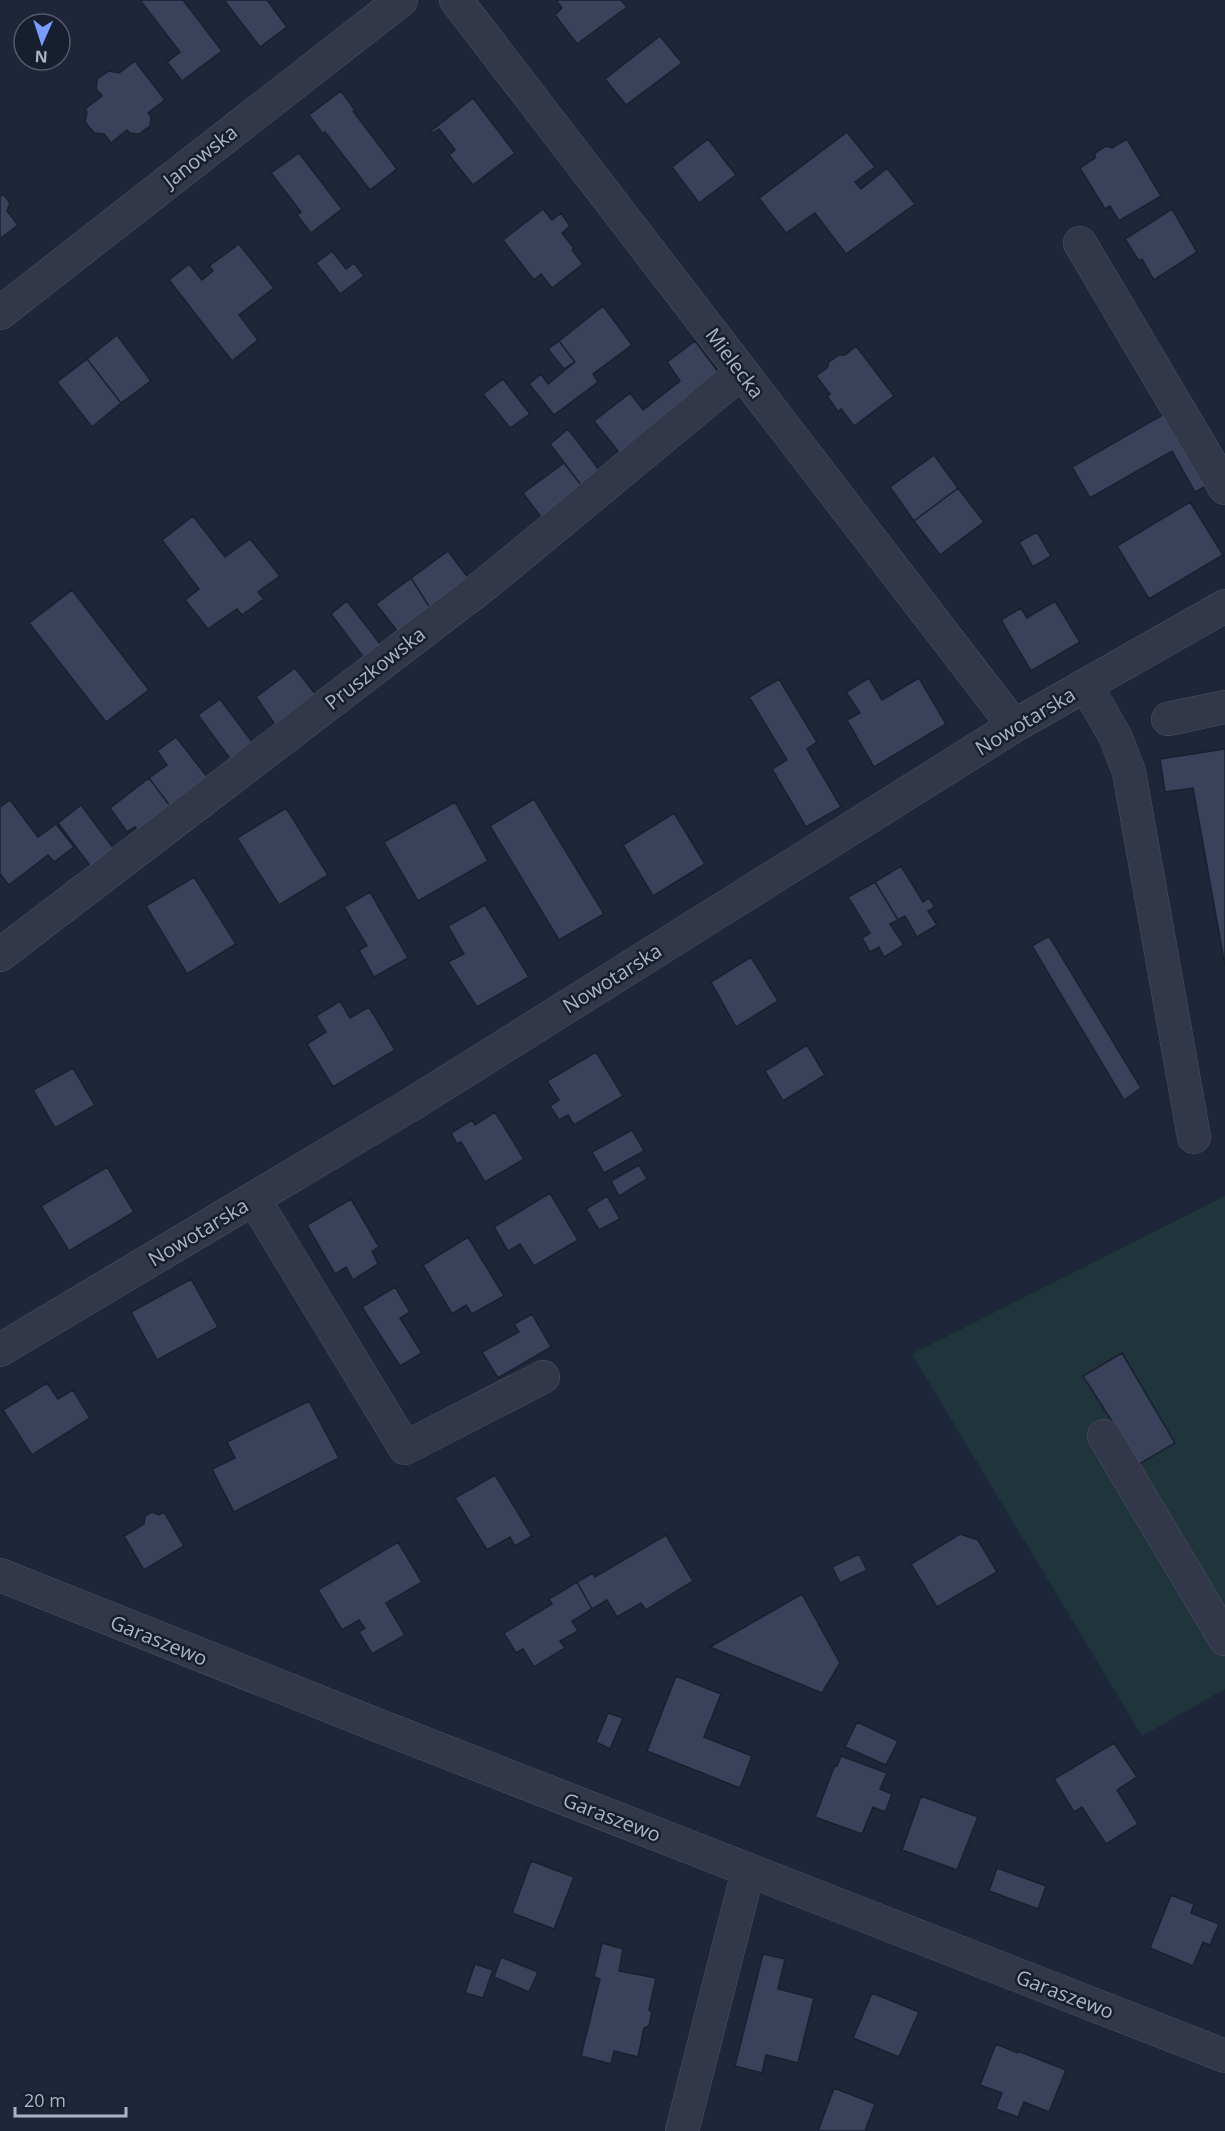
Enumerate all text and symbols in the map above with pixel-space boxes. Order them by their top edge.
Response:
north arrow [12,12,72,72]
text: N [34,46,48,68]
street label: Janowska [156,118,243,195]
street label: Mielecka [700,322,770,404]
street label: Pruszkowska [319,620,431,716]
street label: Nowotarska [970,681,1080,761]
street label: Nowotarska [557,937,667,1019]
street label: Nowotarska [143,1192,253,1272]
street label: Garaszewo [106,1608,212,1672]
street label: Garaszewo [559,1786,665,1848]
street label: Garaszewo [1012,1963,1118,2025]
scale bar [15,2080,126,2118]
text: 20 m [24,2088,66,2112]

